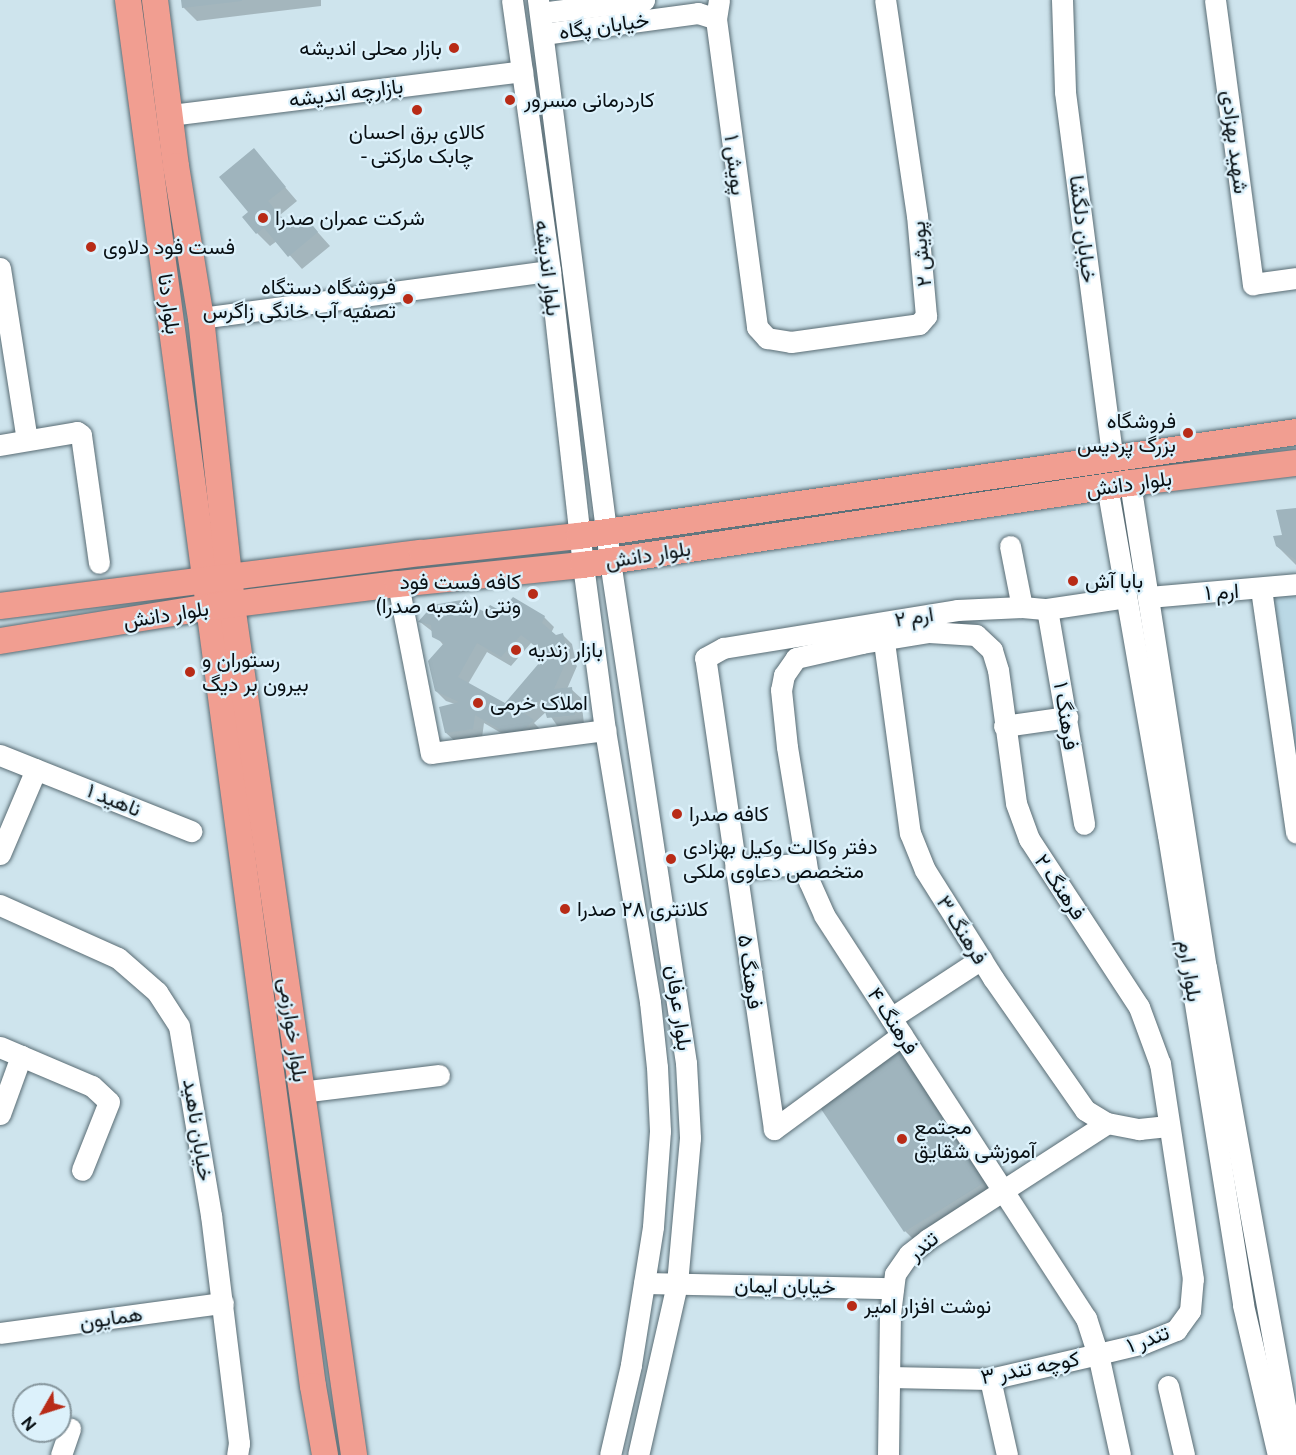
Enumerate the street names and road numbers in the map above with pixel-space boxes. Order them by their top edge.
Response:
street label: خیابان پگاه [557,7,651,45]
street label: بازارچه اندیشه [287,73,405,113]
street label: شهید بهزادی [1216,89,1254,195]
street label: پویش ۱ [719,133,751,197]
street label: خیابان دلگشا [1064,174,1102,284]
street label: بلوار اندیشه [530,219,566,317]
street label: پویش ۲ [905,220,937,288]
street label: بلوار دنا [152,272,186,336]
street label: بلوار دانش [1085,466,1173,502]
street label: بلوار دانش [603,536,693,574]
street label: ارم ۱ [1204,578,1240,606]
street label: بلوار دانش [121,596,211,634]
street label: ارم ۲ [893,602,935,632]
street label: فرهنگ ۱ [1048,680,1084,752]
street label: ناهید ۱ [83,778,145,822]
street label: فرهنگ ۲ [1029,849,1091,925]
street label: فرهنگ ۳ [931,891,993,969]
street label: فرهنگ ۵ [732,933,768,1011]
street label: بلوار ارم [1173,938,1207,1004]
street label: بلوار عرفان [661,964,697,1052]
street label: بلوار خوارزمی [273,976,313,1084]
street label: فرهنگ ۴ [862,983,924,1059]
street label: خیابان ناهید [177,1077,219,1183]
street label: تندر [902,1226,944,1266]
street label: خیابان ایمان [734,1273,836,1299]
street label: همایون [78,1301,144,1335]
street label: تندر ۱ [1123,1320,1173,1358]
street label: کوچه تندر ۳ [978,1346,1082,1390]

